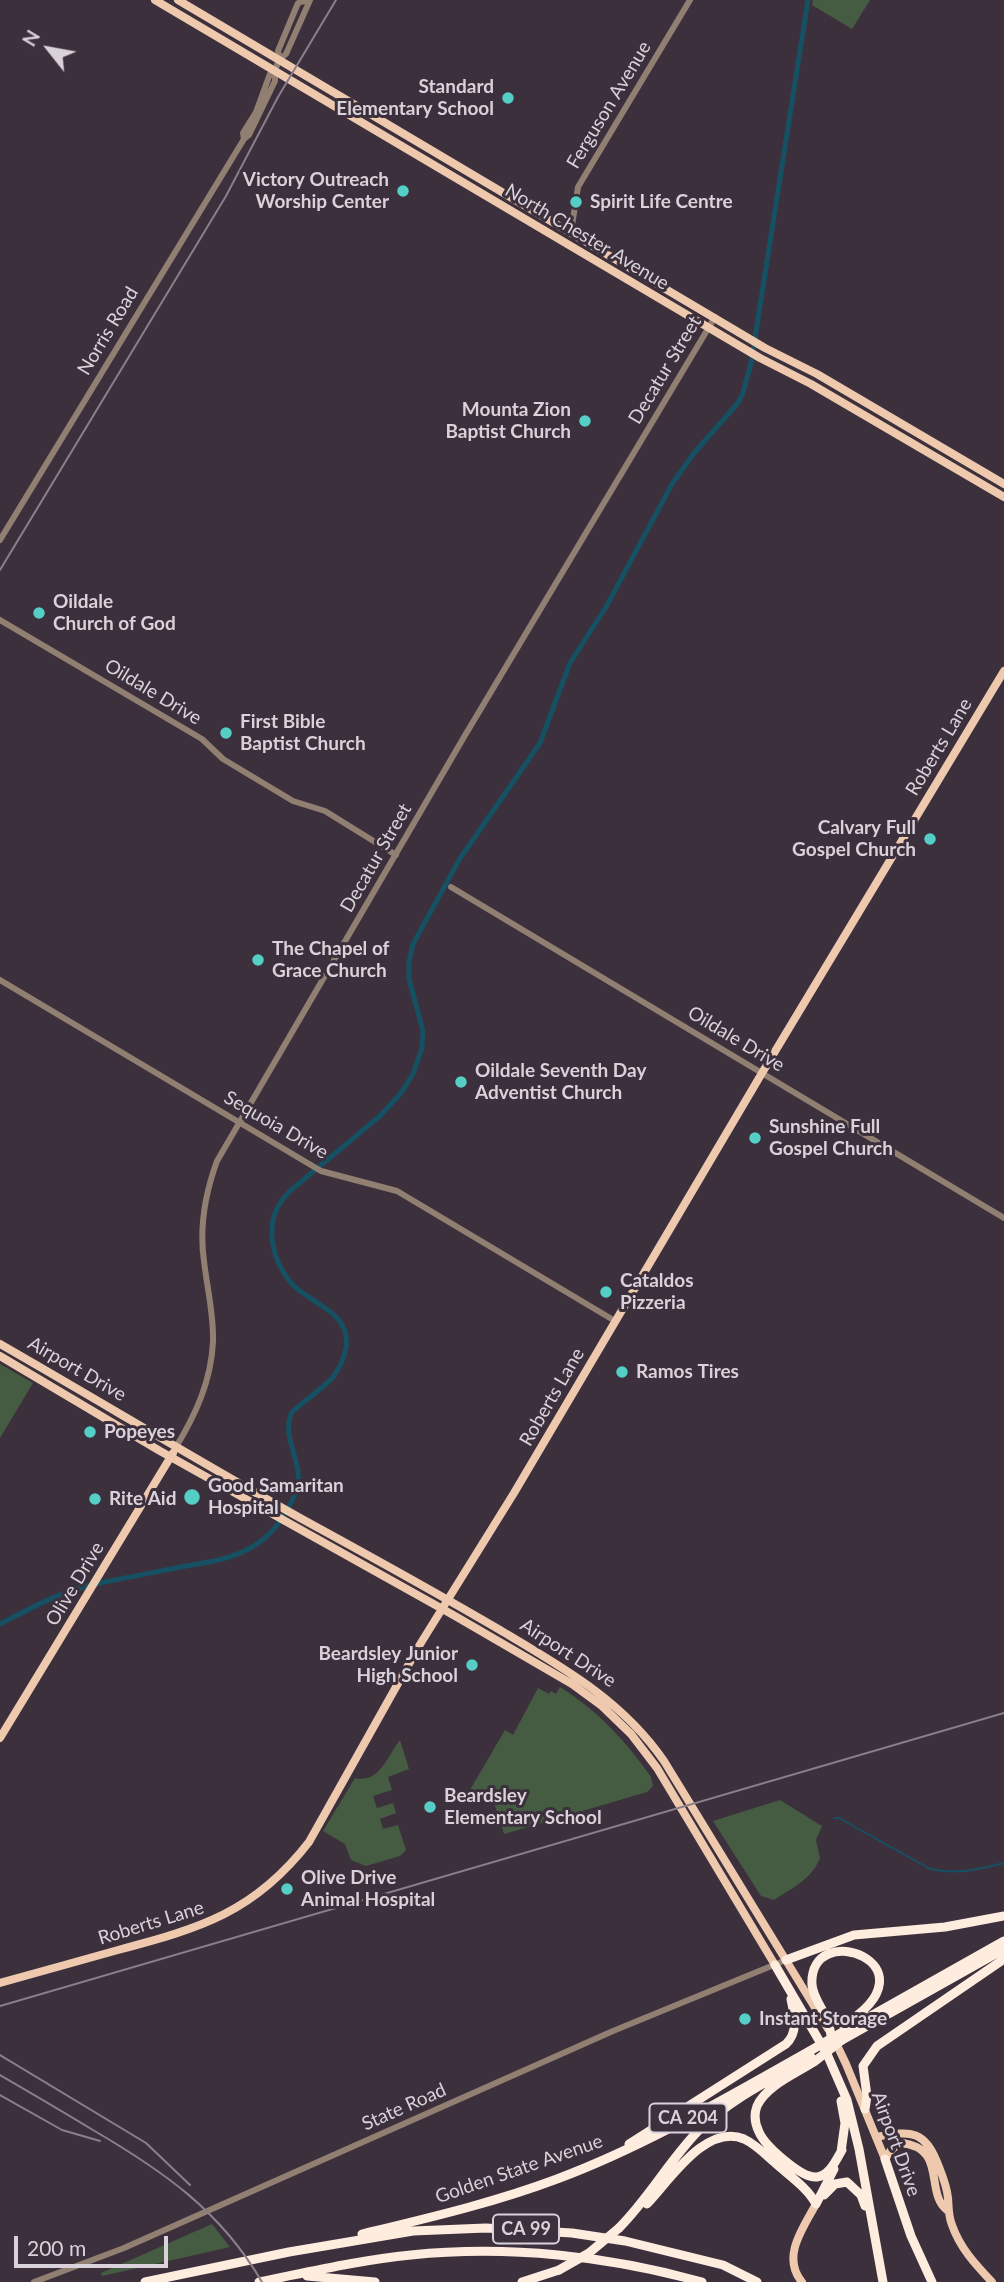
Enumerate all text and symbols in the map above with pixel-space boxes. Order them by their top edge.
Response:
north arrow [14,14,84,84]
text: N [17,26,44,50]
street label: Ferguson Avenue [562,37,656,173]
place label: Standard Elementary School [336,76,494,120]
marker: Standard Elementary School [500,90,516,106]
place label: Victory Outreach Worship Center [243,169,389,213]
street label: North Chester Avenue [501,179,673,295]
marker: Victory Outreach Worship Center [395,183,411,199]
place label: Spirit Life Centre [590,191,733,213]
marker: Spirit Life Centre [568,194,584,210]
street label: Norris Road [73,283,143,379]
street label: Decatur Street [624,312,706,428]
place label: Mounta Zion Baptist Church [445,399,571,443]
marker: Mounta Zion Baptist Church [577,413,593,429]
place label: Oildale Church of God [53,591,176,635]
marker: Oildale Church of God [31,605,47,621]
street label: Oildale Drive [100,654,206,730]
street label: Roberts Lane [901,694,977,800]
place label: First Bible Baptist Church [240,711,366,755]
marker: First Bible Baptist Church [218,725,234,741]
street label: Decatur Street [336,799,416,917]
place label: Calvary Full Gospel Church [792,817,916,861]
marker: Calvary Full Gospel Church [922,831,938,847]
place label: The Chapel of Grace Church [272,938,389,982]
marker: The Chapel of Grace Church [250,952,266,968]
street label: Oildale Drive [683,1001,789,1077]
place label: Oildale Seventh Day Adventist Church [475,1060,646,1104]
marker: Oildale Seventh Day Adventist Church [453,1074,469,1090]
street label: Sequoia Drive [220,1086,332,1164]
place label: Sunshine Full Gospel Church [769,1116,893,1160]
marker: Sunshine Full Gospel Church [747,1130,763,1146]
place label: Cataldos Pizzeria [620,1270,694,1314]
marker: Cataldos Pizzeria [598,1284,614,1300]
street label: Airport Drive [24,1332,130,1406]
street label: Roberts Lane [515,1344,589,1450]
place label: Ramos Tires [636,1361,739,1383]
marker: Ramos Tires [614,1364,630,1380]
place label: Popeyes [104,1421,175,1443]
marker: Popeyes [82,1424,98,1440]
place label: Good Samaritan Hospital [208,1475,344,1519]
marker: Good Samaritan Hospital [182,1487,202,1507]
place label: Rite Aid [109,1488,176,1510]
marker: Rite Aid [87,1491,103,1507]
street label: Olive Drive [41,1538,109,1630]
street label: Airport Drive [516,1614,620,1692]
place label: Beardsley Junior High School [318,1643,458,1687]
marker: Beardsley Junior High School [464,1657,480,1673]
place label: Beardsley Elementary School [444,1785,602,1829]
marker: Beardsley Elementary School [422,1799,438,1815]
place label: Olive Drive Animal Hospital [301,1867,435,1911]
marker: Olive Drive Animal Hospital [279,1881,295,1897]
street label: Roberts Lane [95,1896,207,1950]
place label: Instant Storage [759,2008,887,2030]
marker: Instant Storage [737,2011,753,2027]
street label: State Road [358,2078,450,2136]
street label: Airport Drive [867,2089,925,2199]
road number: CA 204 [650,2104,726,2132]
street label: Golden State Avenue [432,2130,606,2208]
road number: CA 99 [493,2214,559,2244]
scale bar [18,2222,172,2266]
text: 200 m [27,2235,86,2260]

